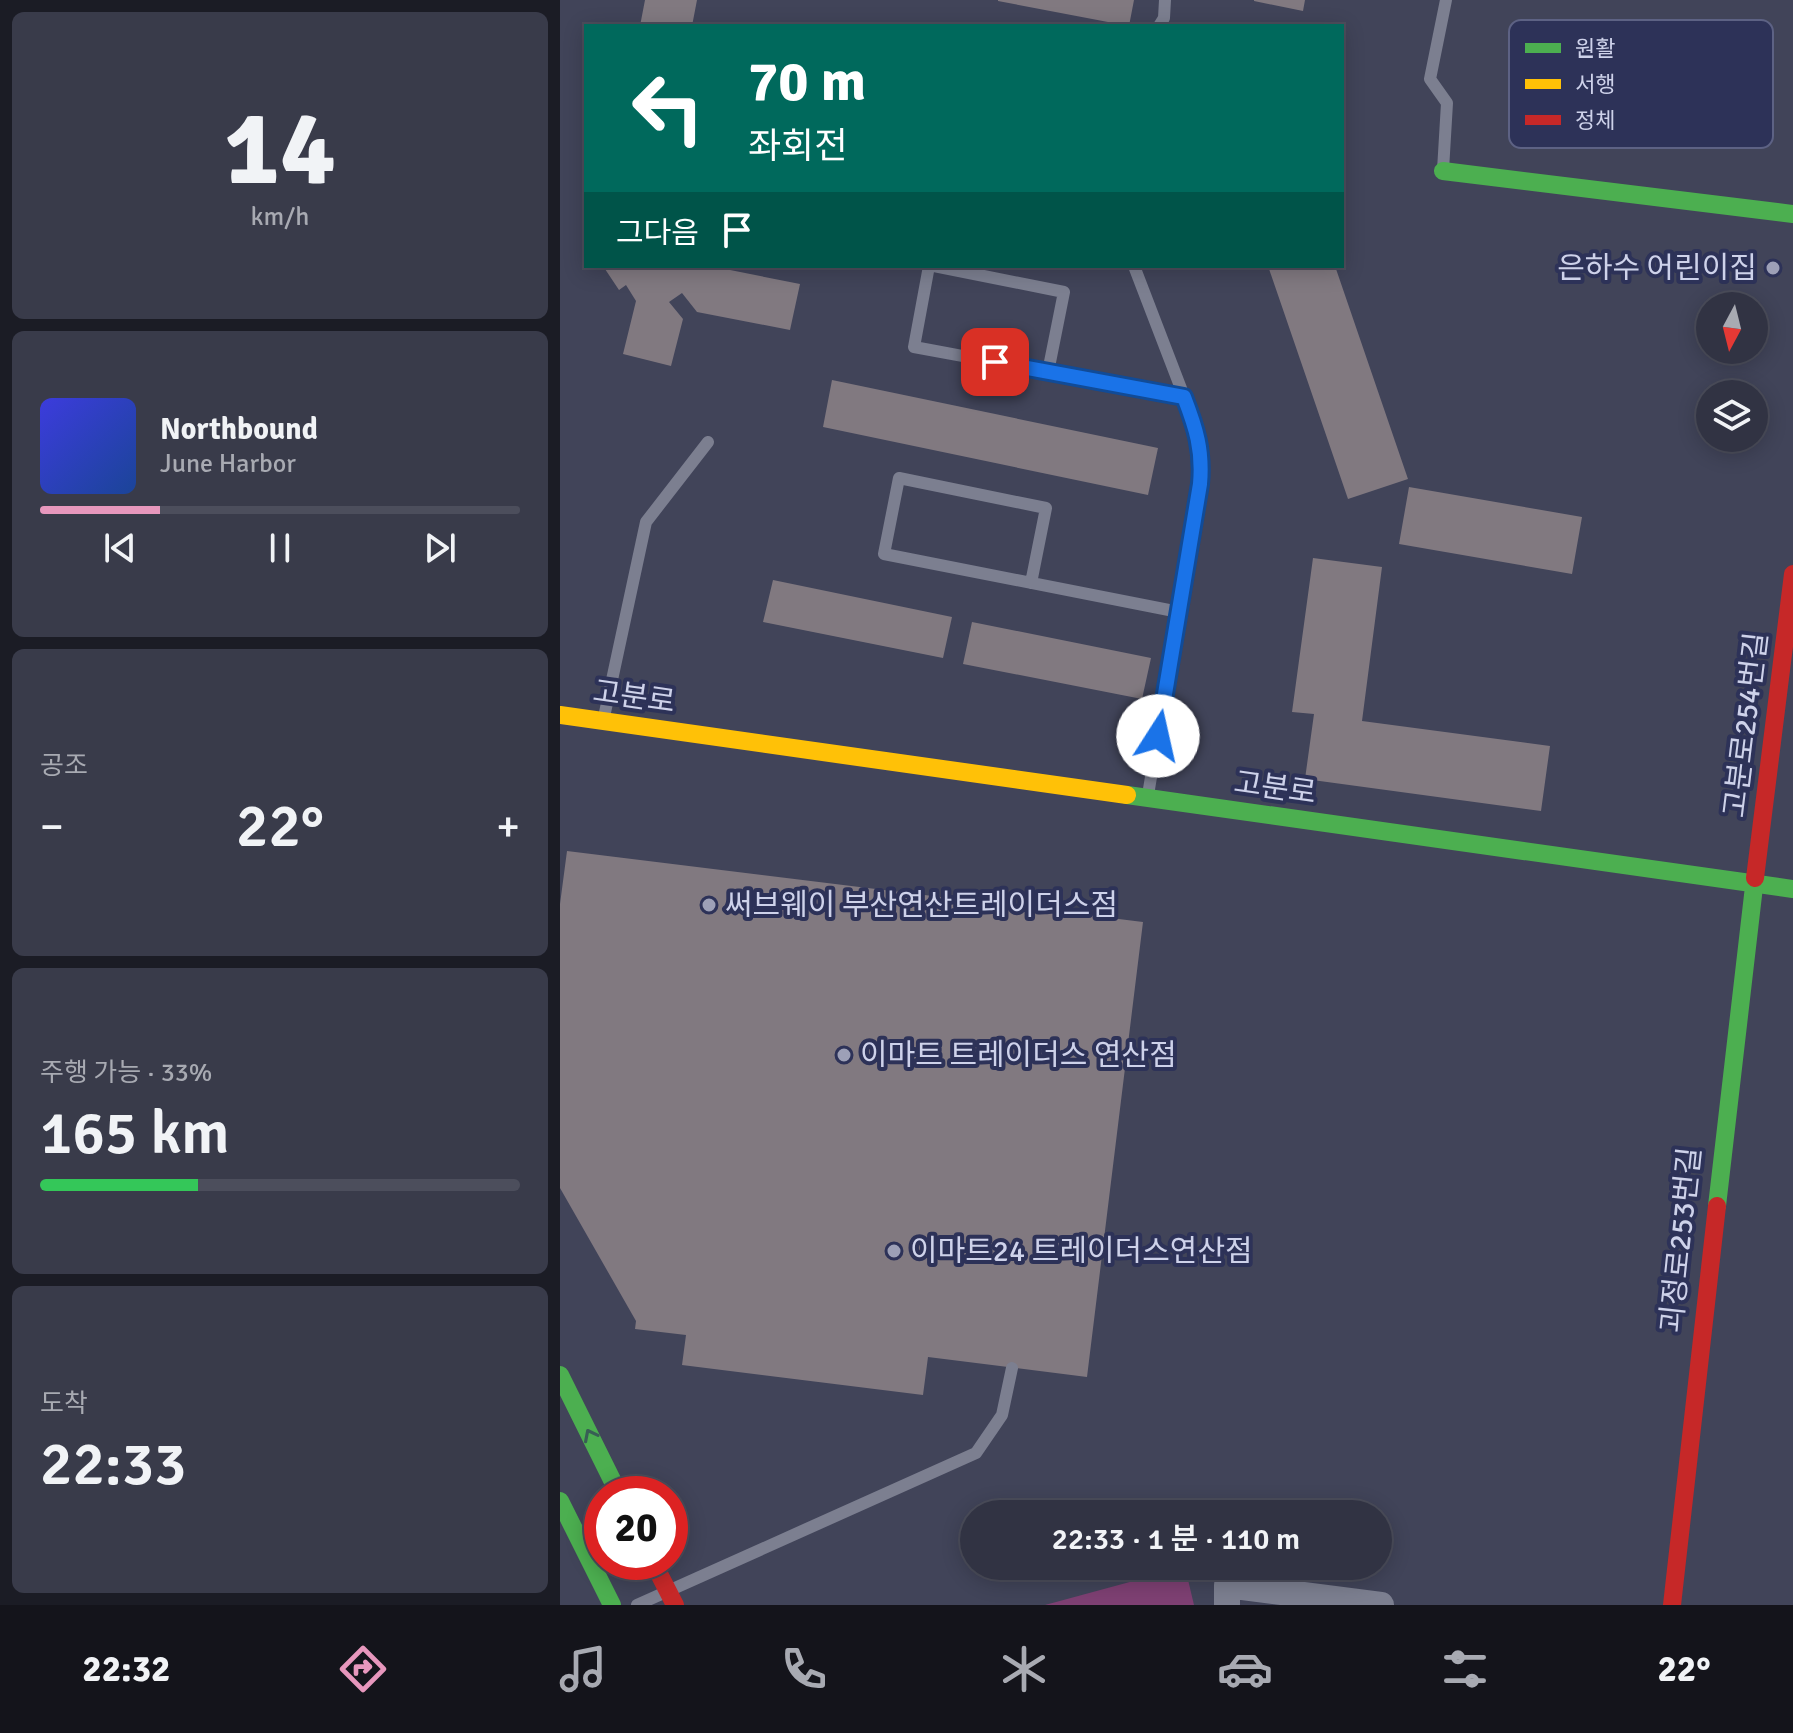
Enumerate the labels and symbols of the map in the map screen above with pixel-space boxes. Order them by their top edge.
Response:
legend [1509,20,1773,148]
text: 원활 [1575,35,1615,62]
text: 서행 [1575,71,1615,98]
text: 정체 [1575,107,1615,134]
place label: 은하수 어린이집 [1557,250,1757,287]
marker: 은하수 어린이집 [1764,259,1782,277]
north arrow [1696,292,1768,364]
pin [961,328,1029,396]
street label: 고분로254번길 [1716,630,1776,820]
street label: 고분로 [590,673,678,721]
position arrow [1116,694,1200,778]
street label: 고분로 [1231,764,1319,812]
place label: 써브웨이 부산연산트레이더스점 [725,887,1118,924]
marker: 써브웨이 부산연산트레이더스점 [700,896,718,914]
place label: 이마트 트레이더스 연산점 [860,1037,1177,1074]
marker: 이마트 트레이더스 연산점 [835,1046,853,1064]
street label: 괴정로253번길 [1653,1145,1709,1335]
place label: 이마트24 트레이더스연산점 [910,1233,1253,1270]
marker: 이마트24 트레이더스연산점 [885,1242,903,1260]
one-way arrow [584,1428,599,1443]
speed limit sign: 20 [584,1476,688,1580]

